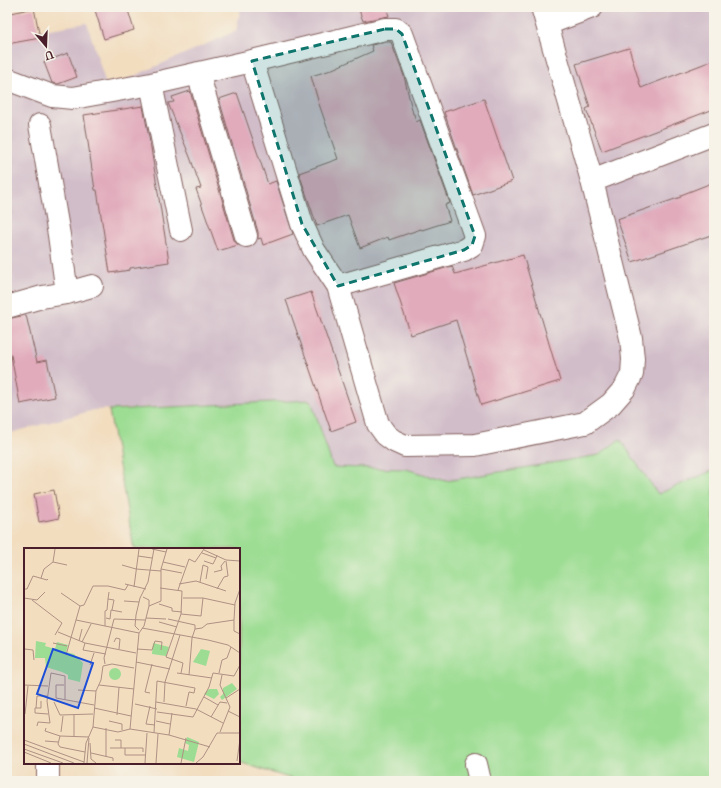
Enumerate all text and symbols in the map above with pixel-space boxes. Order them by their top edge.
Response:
north arrow [26,26,66,66]
text: U [43,47,55,63]
inset map [24,548,240,764]

